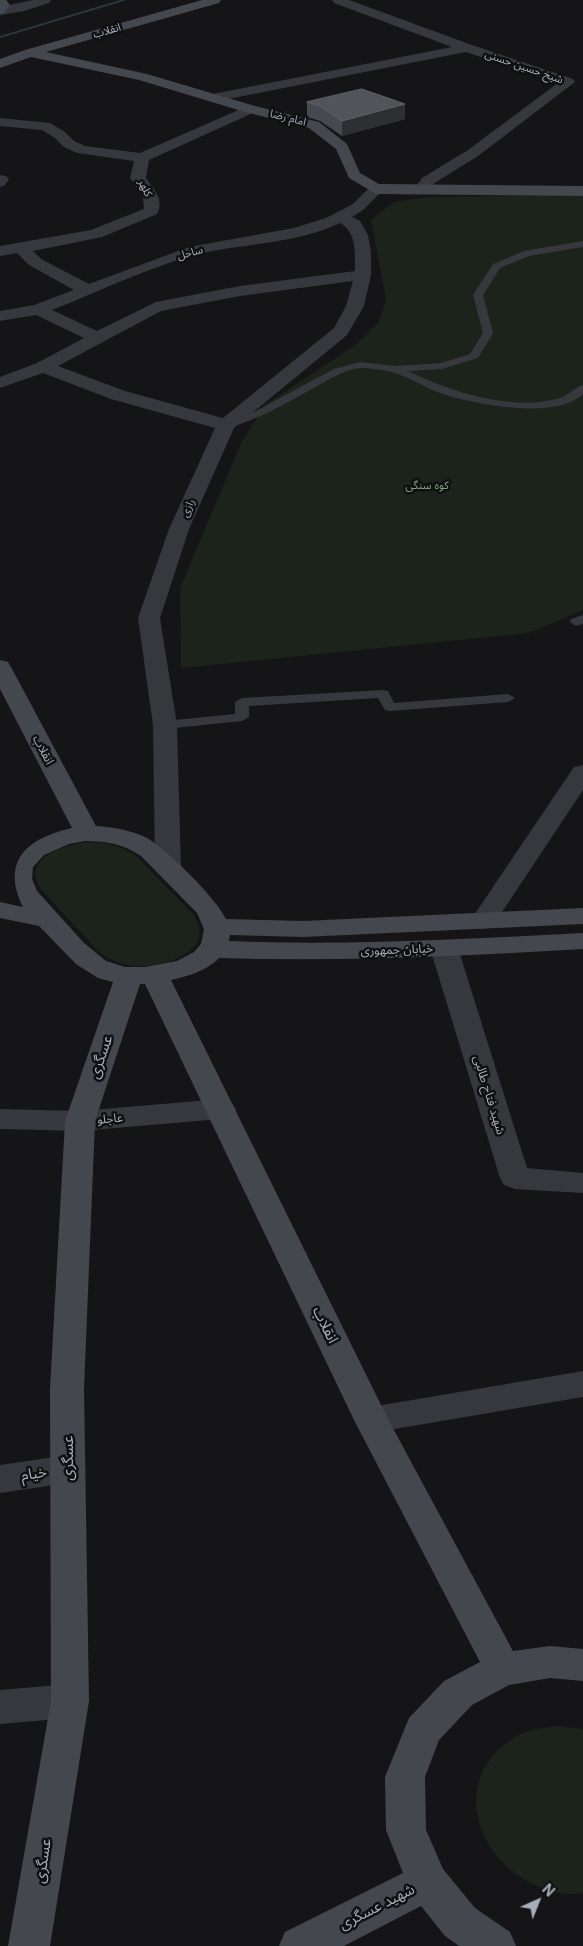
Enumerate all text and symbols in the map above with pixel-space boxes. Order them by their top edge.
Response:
street label: انقلاب [91,21,123,41]
street label: شیخ حسین حسنی [483,47,565,87]
street label: امام رضا [269,107,307,129]
street label: کلهر [135,177,155,199]
street label: ساحل [176,243,204,263]
park label: کوه سنگی [405,479,449,493]
street label: رازی [178,497,198,519]
street label: انقلاب [29,733,57,767]
street label: خیابان جمهوری [360,942,434,958]
street label: عسگری [85,1033,117,1081]
street label: شهید فتاح طالبی [470,1054,508,1136]
street label: عاجلو [96,1111,124,1127]
street label: انقلاب [308,1304,342,1346]
street label: عسگری [59,1435,77,1481]
street label: خیام [20,1463,48,1485]
street label: عسگری [31,1837,55,1885]
north arrow [513,1876,563,1926]
street label: شهید عسگری [336,1880,418,1934]
text: N [539,1880,559,1900]

